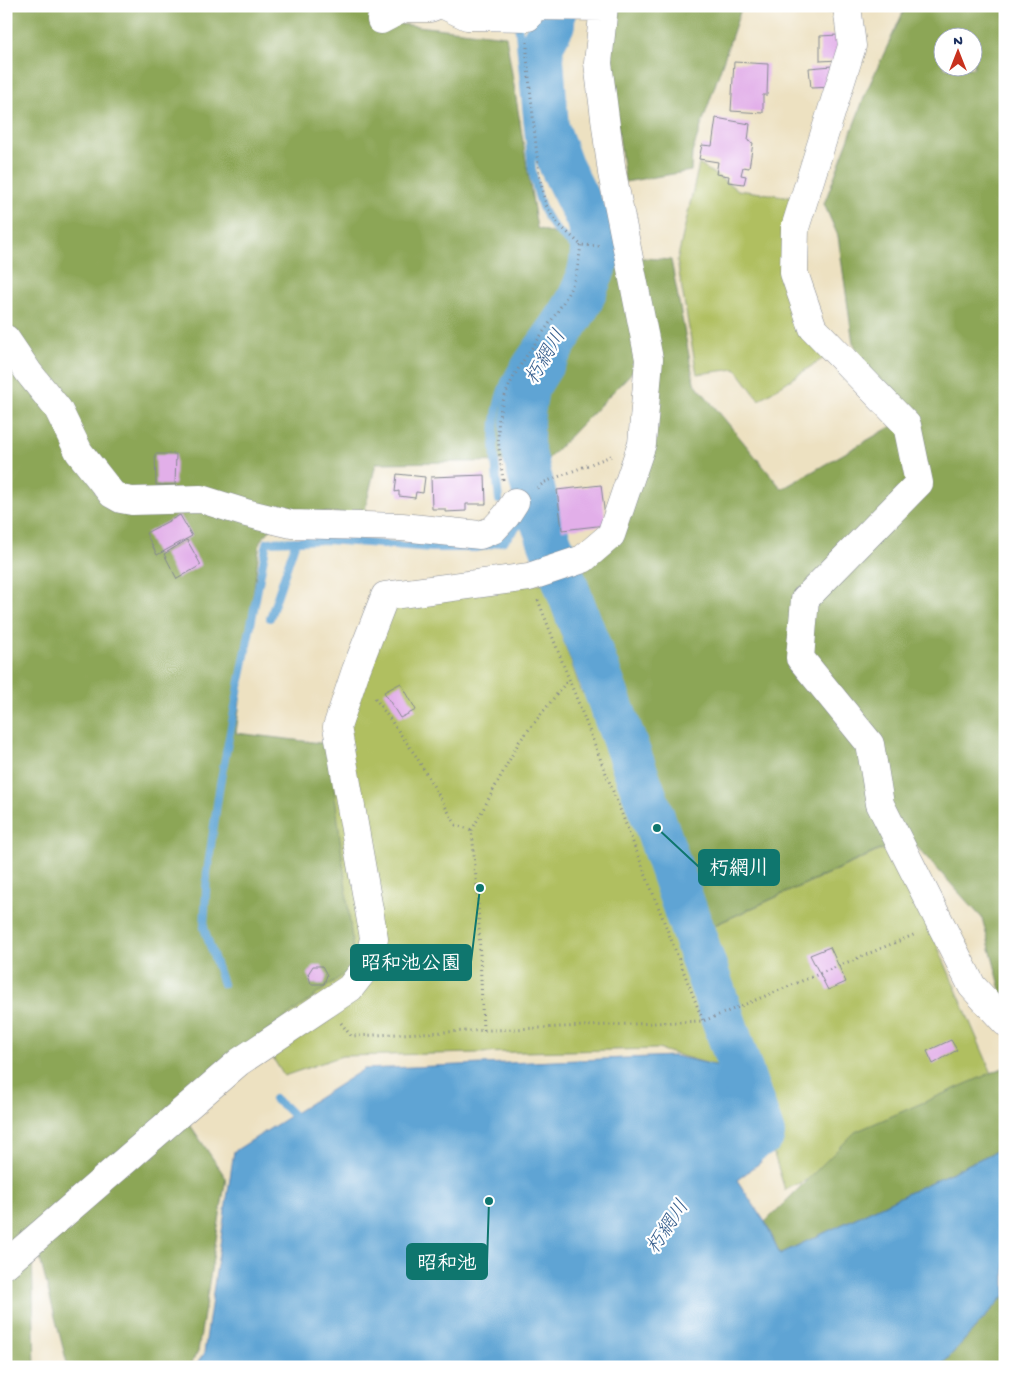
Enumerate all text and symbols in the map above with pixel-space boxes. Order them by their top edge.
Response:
north arrow [934,28,984,78]
text: N [953,33,963,50]
water label: 朽網川 [521,326,572,390]
callout: 朽網川 [699,850,779,885]
text: 朽網川 [709,857,769,882]
callout: 昭和池公園 [351,945,471,980]
text: 昭和池公園 [361,952,461,977]
water label: 朽網川 [642,1196,695,1259]
callout: 昭和池 [407,1244,487,1279]
text: 昭和池 [417,1252,477,1277]

